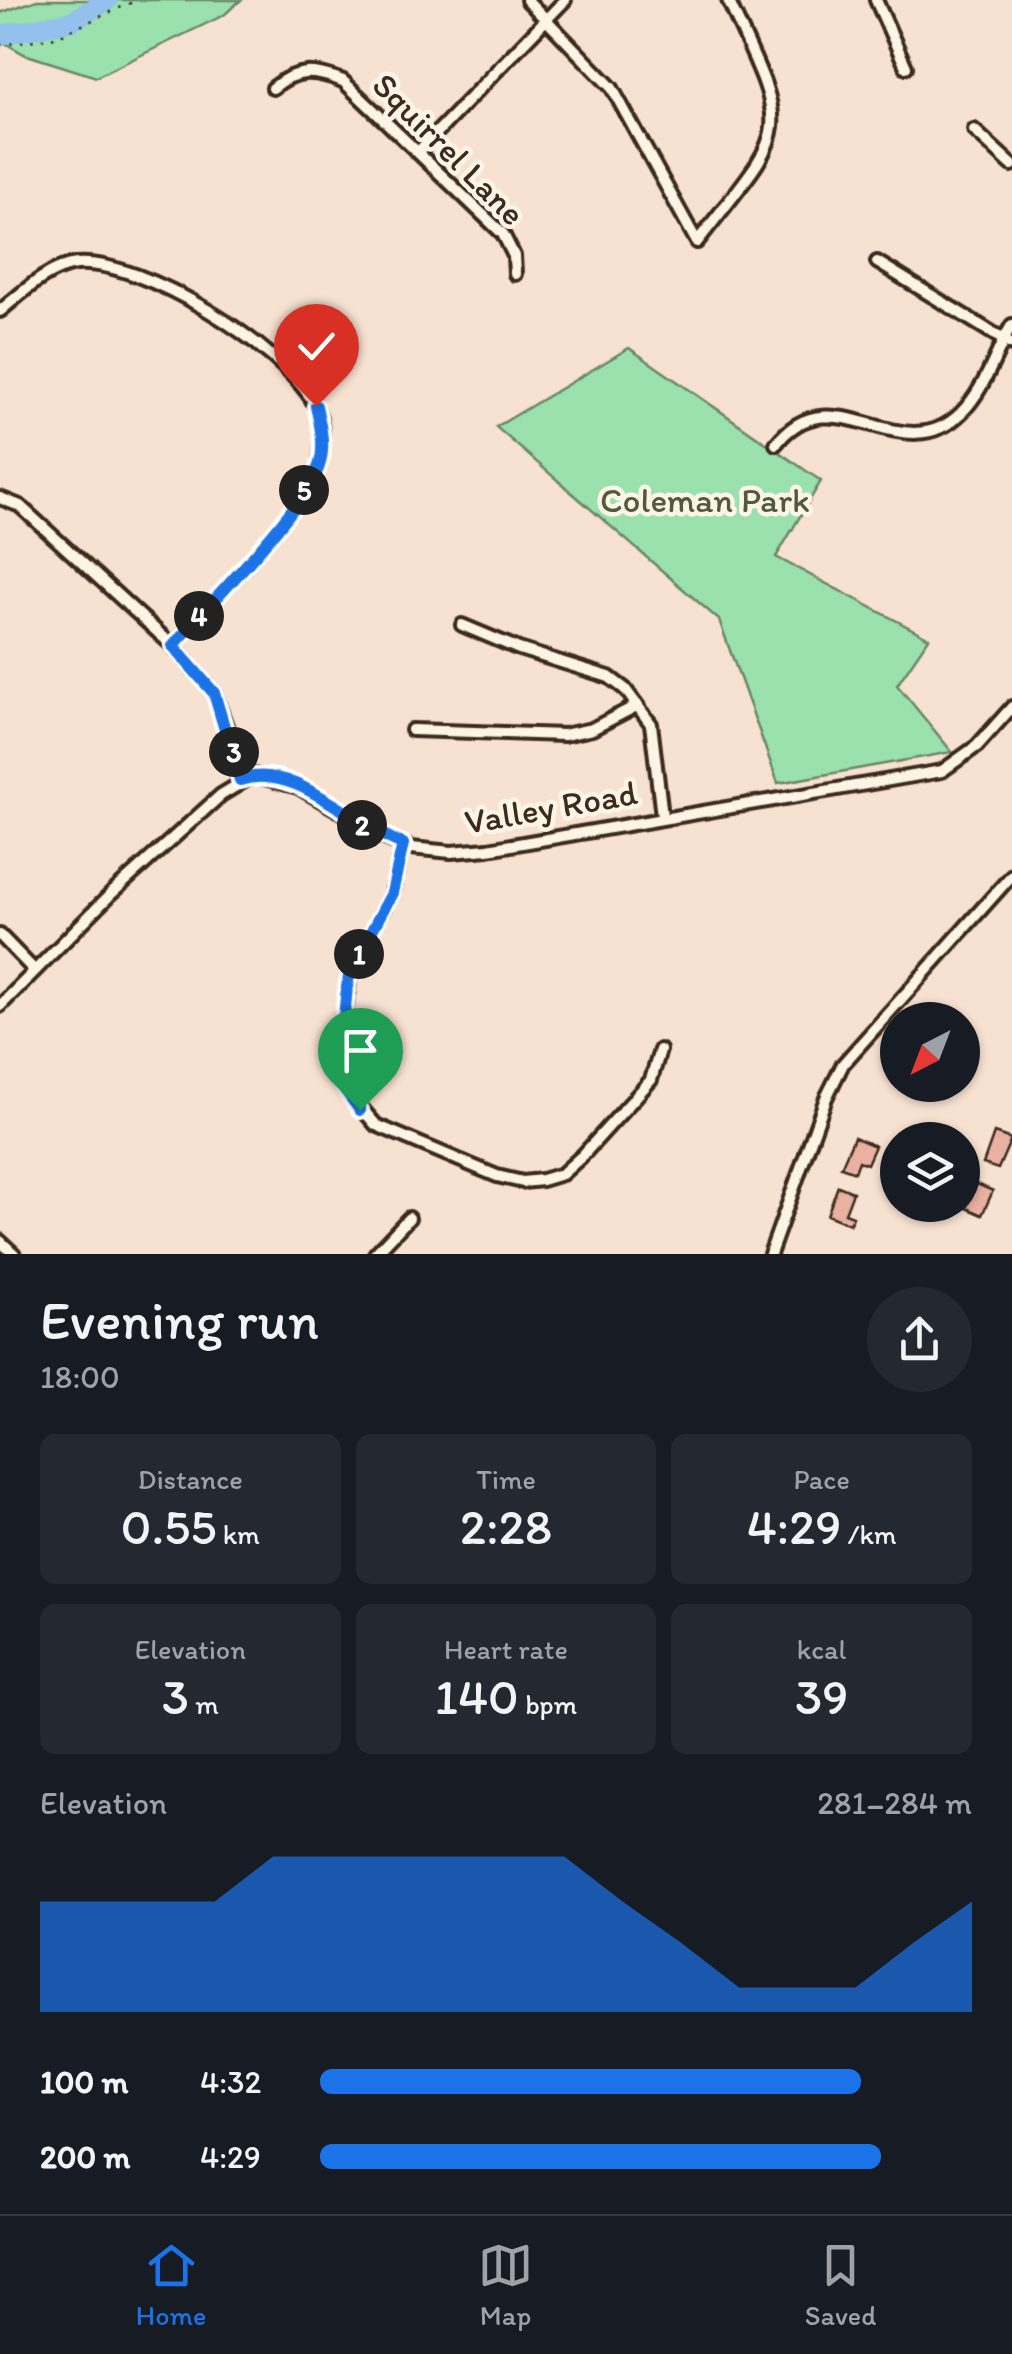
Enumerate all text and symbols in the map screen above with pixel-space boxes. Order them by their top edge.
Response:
street label: Squirrel Lane [364,64,534,234]
pin [274,304,359,407]
icon: check [289,319,344,374]
pin: 5 [279,465,329,515]
text: 5 [297,473,311,507]
park label: Coleman Park [600,479,810,521]
pin: 4 [174,591,224,641]
text: 4 [191,599,207,633]
pin: 3 [209,727,259,777]
text: 3 [226,735,242,769]
street label: Valley Road [461,771,641,843]
pin: 2 [337,800,387,850]
text: 2 [355,808,369,842]
pin: 1 [334,929,384,979]
text: 1 [353,937,366,971]
north arrow [880,1002,980,1102]
map controls [880,1002,980,1222]
pin [318,1008,403,1111]
icon: arrive [333,1023,388,1078]
button: layers [880,1122,980,1222]
text: Evening run [40,1287,319,1353]
button: share [867,1287,972,1392]
text: 18:00 [40,1358,120,1396]
text: Distance [138,1462,243,1496]
text: Time [476,1462,536,1496]
text: Pace [794,1462,850,1496]
text: 0.55 [121,1496,216,1557]
text: 2:28 [460,1496,552,1557]
text: 4:29 [747,1496,841,1557]
text: km [216,1517,260,1551]
text: /km [841,1517,897,1551]
text: Elevation [135,1632,246,1666]
text: Heart rate [444,1632,568,1666]
text: kcal [797,1632,847,1666]
text: 3 [162,1666,189,1727]
text: 140 [435,1666,519,1727]
text: 39 [795,1666,848,1727]
text: m [189,1687,219,1721]
text: bpm [519,1687,577,1721]
text: Elevation [40,1784,167,1822]
text: 281–284 m [817,1784,972,1822]
text: 100 m [40,2063,128,2101]
text: 4:32 [200,2063,261,2101]
text: 200 m [40,2138,130,2176]
text: 4:29 [200,2138,261,2176]
tab: Home [136,2238,206,2332]
tab: Map [478,2238,533,2332]
tab: Saved [805,2238,876,2332]

